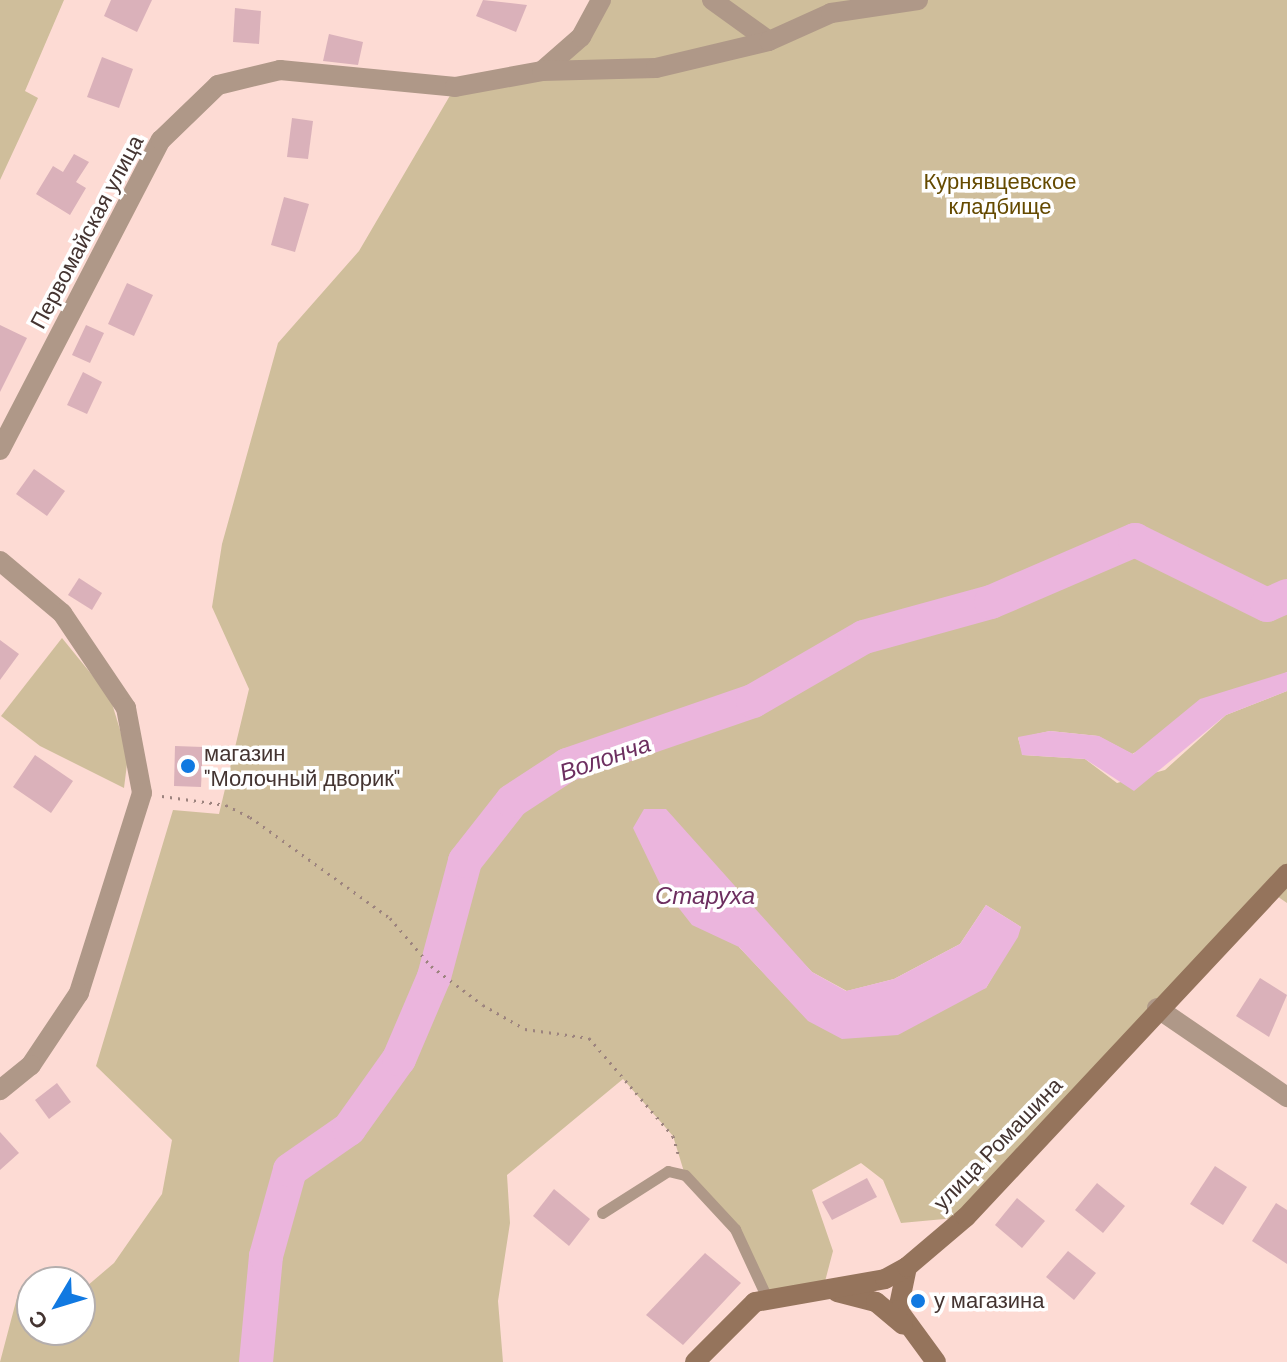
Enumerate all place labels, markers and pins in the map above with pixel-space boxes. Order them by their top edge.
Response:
place label: магазин "Молочный дворик" [204,740,400,792]
marker: магазин "Молочный дворик" [179,757,197,775]
place label: у магазина [934,1288,1045,1314]
marker: у магазина [909,1292,927,1310]

